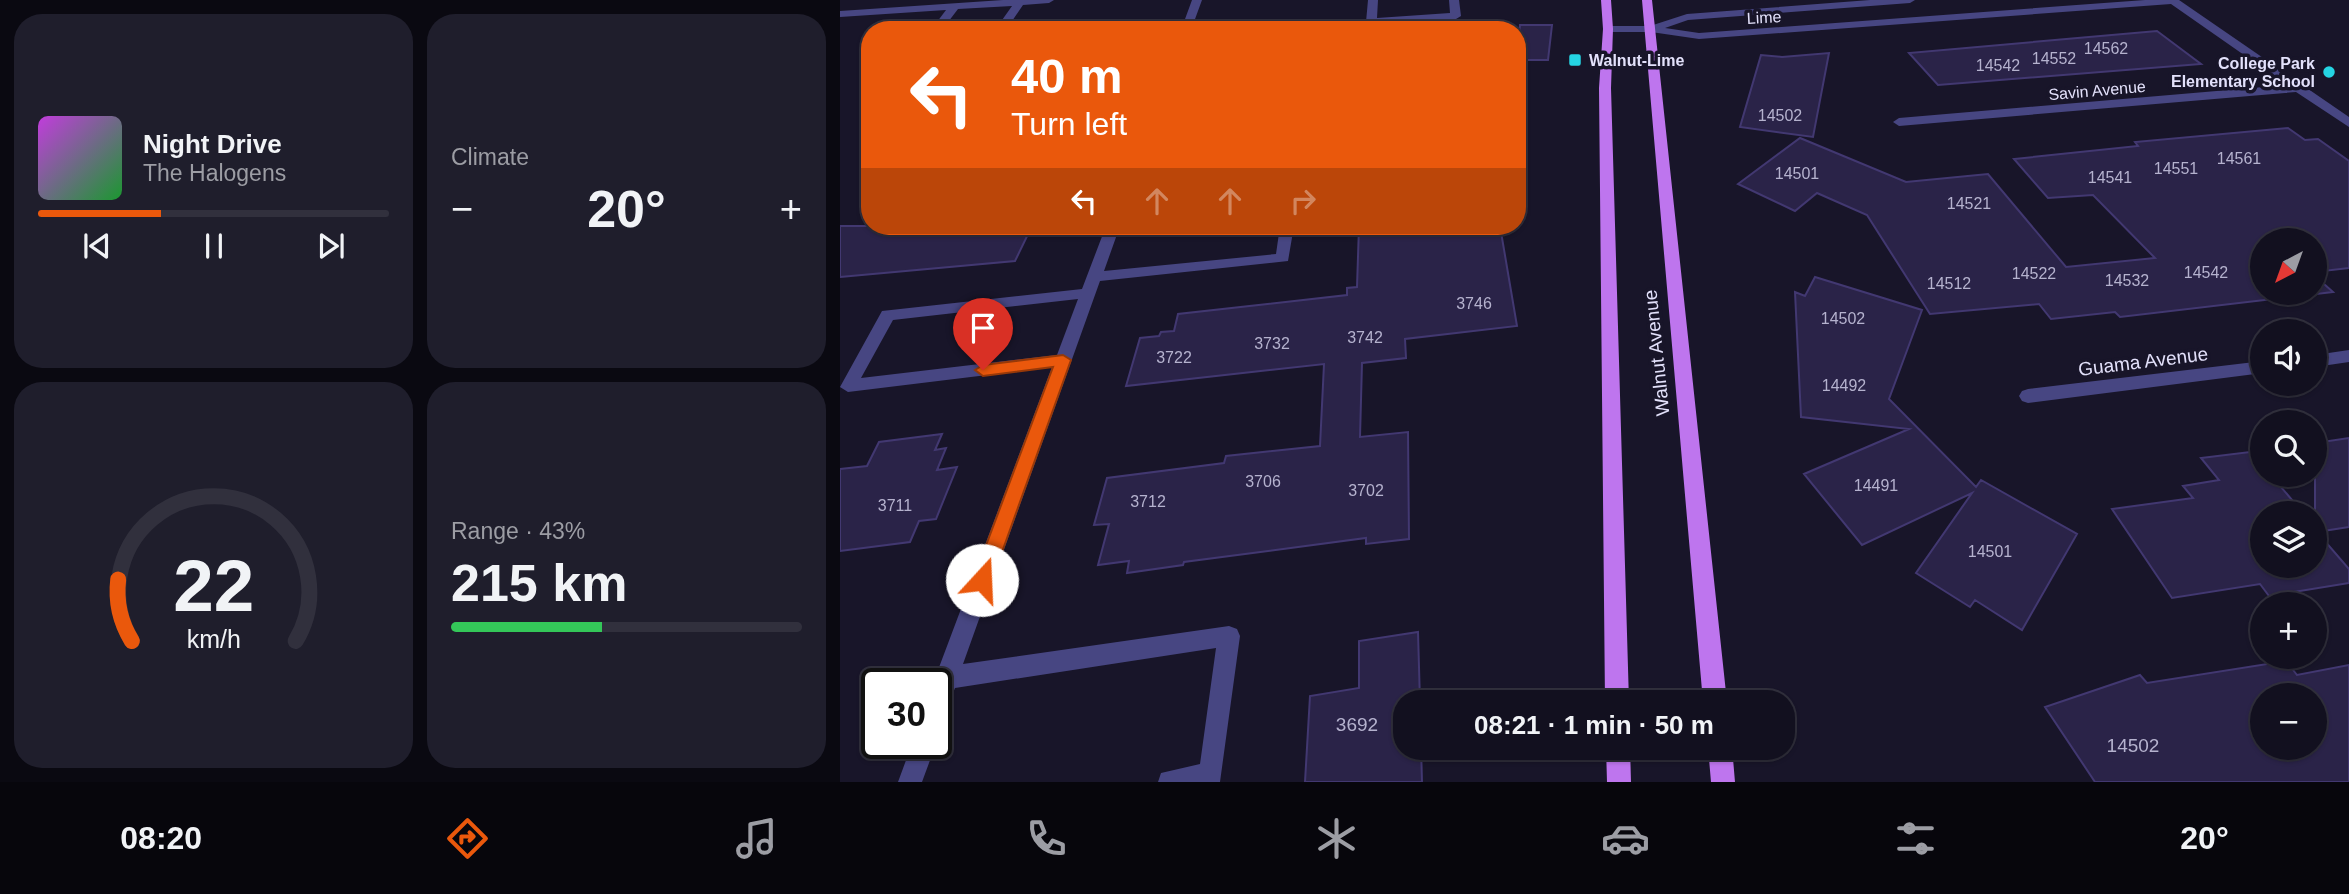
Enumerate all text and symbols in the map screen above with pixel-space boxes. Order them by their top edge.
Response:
street label: Lime [1746,8,1782,27]
house number: 14562 [2084,40,2128,57]
icon: left [896,49,987,140]
text: 40 m [1011,49,1123,103]
house number: 14552 [2032,50,2076,67]
marker: Walnut-Lime [1567,52,1583,68]
place label: Walnut-Lime [1589,52,1685,69]
place label: College Park Elementary School [2171,55,2315,90]
house number: 14542 [1976,57,2020,74]
marker: College Park Elementary School [2321,64,2337,80]
street label: Savin Avenue [2048,78,2146,103]
text: Turn left [1011,106,1127,142]
house number: 14502 [1758,107,1802,124]
text: Night Drive [143,129,282,159]
text: Climate [451,144,529,170]
house number: 14561 [2217,150,2261,167]
text: The Halogens [143,160,286,186]
house number: 14551 [2154,160,2198,177]
house number: 14501 [1775,165,1819,182]
house number: 14541 [2088,169,2132,186]
text: 20° [587,180,666,238]
icon: left [1065,182,1103,220]
icon: ahead [1138,182,1176,220]
icon: ahead [1211,182,1249,220]
icon: right [1284,182,1322,220]
text: − [451,188,473,230]
text: + [780,188,802,230]
house number: 14521 [1947,195,1991,212]
icon: previous [78,227,116,265]
icon: pause [195,227,233,265]
icon: next [312,227,350,265]
north arrow [2250,228,2328,304]
map controls [2250,228,2327,760]
house number: 14542 [2184,264,2228,281]
house number: 14522 [2012,265,2056,282]
house number: 14532 [2105,272,2149,289]
house number: 14512 [1927,275,1971,292]
street label: Walnut Avenue [1639,289,1674,417]
house number: 3746 [1456,295,1492,312]
pin [953,298,1013,370]
icon: arrive [964,309,1002,347]
house number: 14502 [1821,310,1865,327]
button: sound [2250,319,2327,396]
house number: 3742 [1347,329,1383,346]
house number: 3732 [1254,335,1290,352]
street label: Guama Avenue [2077,343,2209,380]
house number: 3722 [1156,349,1192,366]
house number: 14492 [1822,377,1866,394]
button: search [2250,410,2327,487]
house number: 3706 [1245,473,1281,490]
house number: 14491 [1854,477,1898,494]
house number: 3702 [1348,482,1384,499]
house number: 3712 [1130,493,1166,510]
house number: 3711 [878,497,912,514]
button: layers [2250,501,2327,578]
text: Range · 43% [451,518,585,544]
position arrow [945,543,1019,617]
house number: 14501 [1968,543,2012,560]
text: 22 [173,545,254,626]
text: 215 km [451,554,627,612]
button: + [2250,592,2327,669]
text: km/h [186,625,241,653]
speed limit sign: 30 [861,668,952,759]
button: − [2250,683,2327,760]
text: 08:21 · 1 min · 50 m [1474,710,1714,740]
house number: 3692 [1336,714,1378,735]
house number: 14502 [2107,735,2159,756]
icon: directions [443,814,492,863]
icon: music [732,814,781,863]
icon: phone [1022,814,1071,863]
icon: climate [1312,814,1361,863]
icon: car [1601,814,1650,863]
icon: filters [1891,814,1940,863]
text: 08:20 [120,820,202,856]
text: 20° [2180,820,2229,856]

